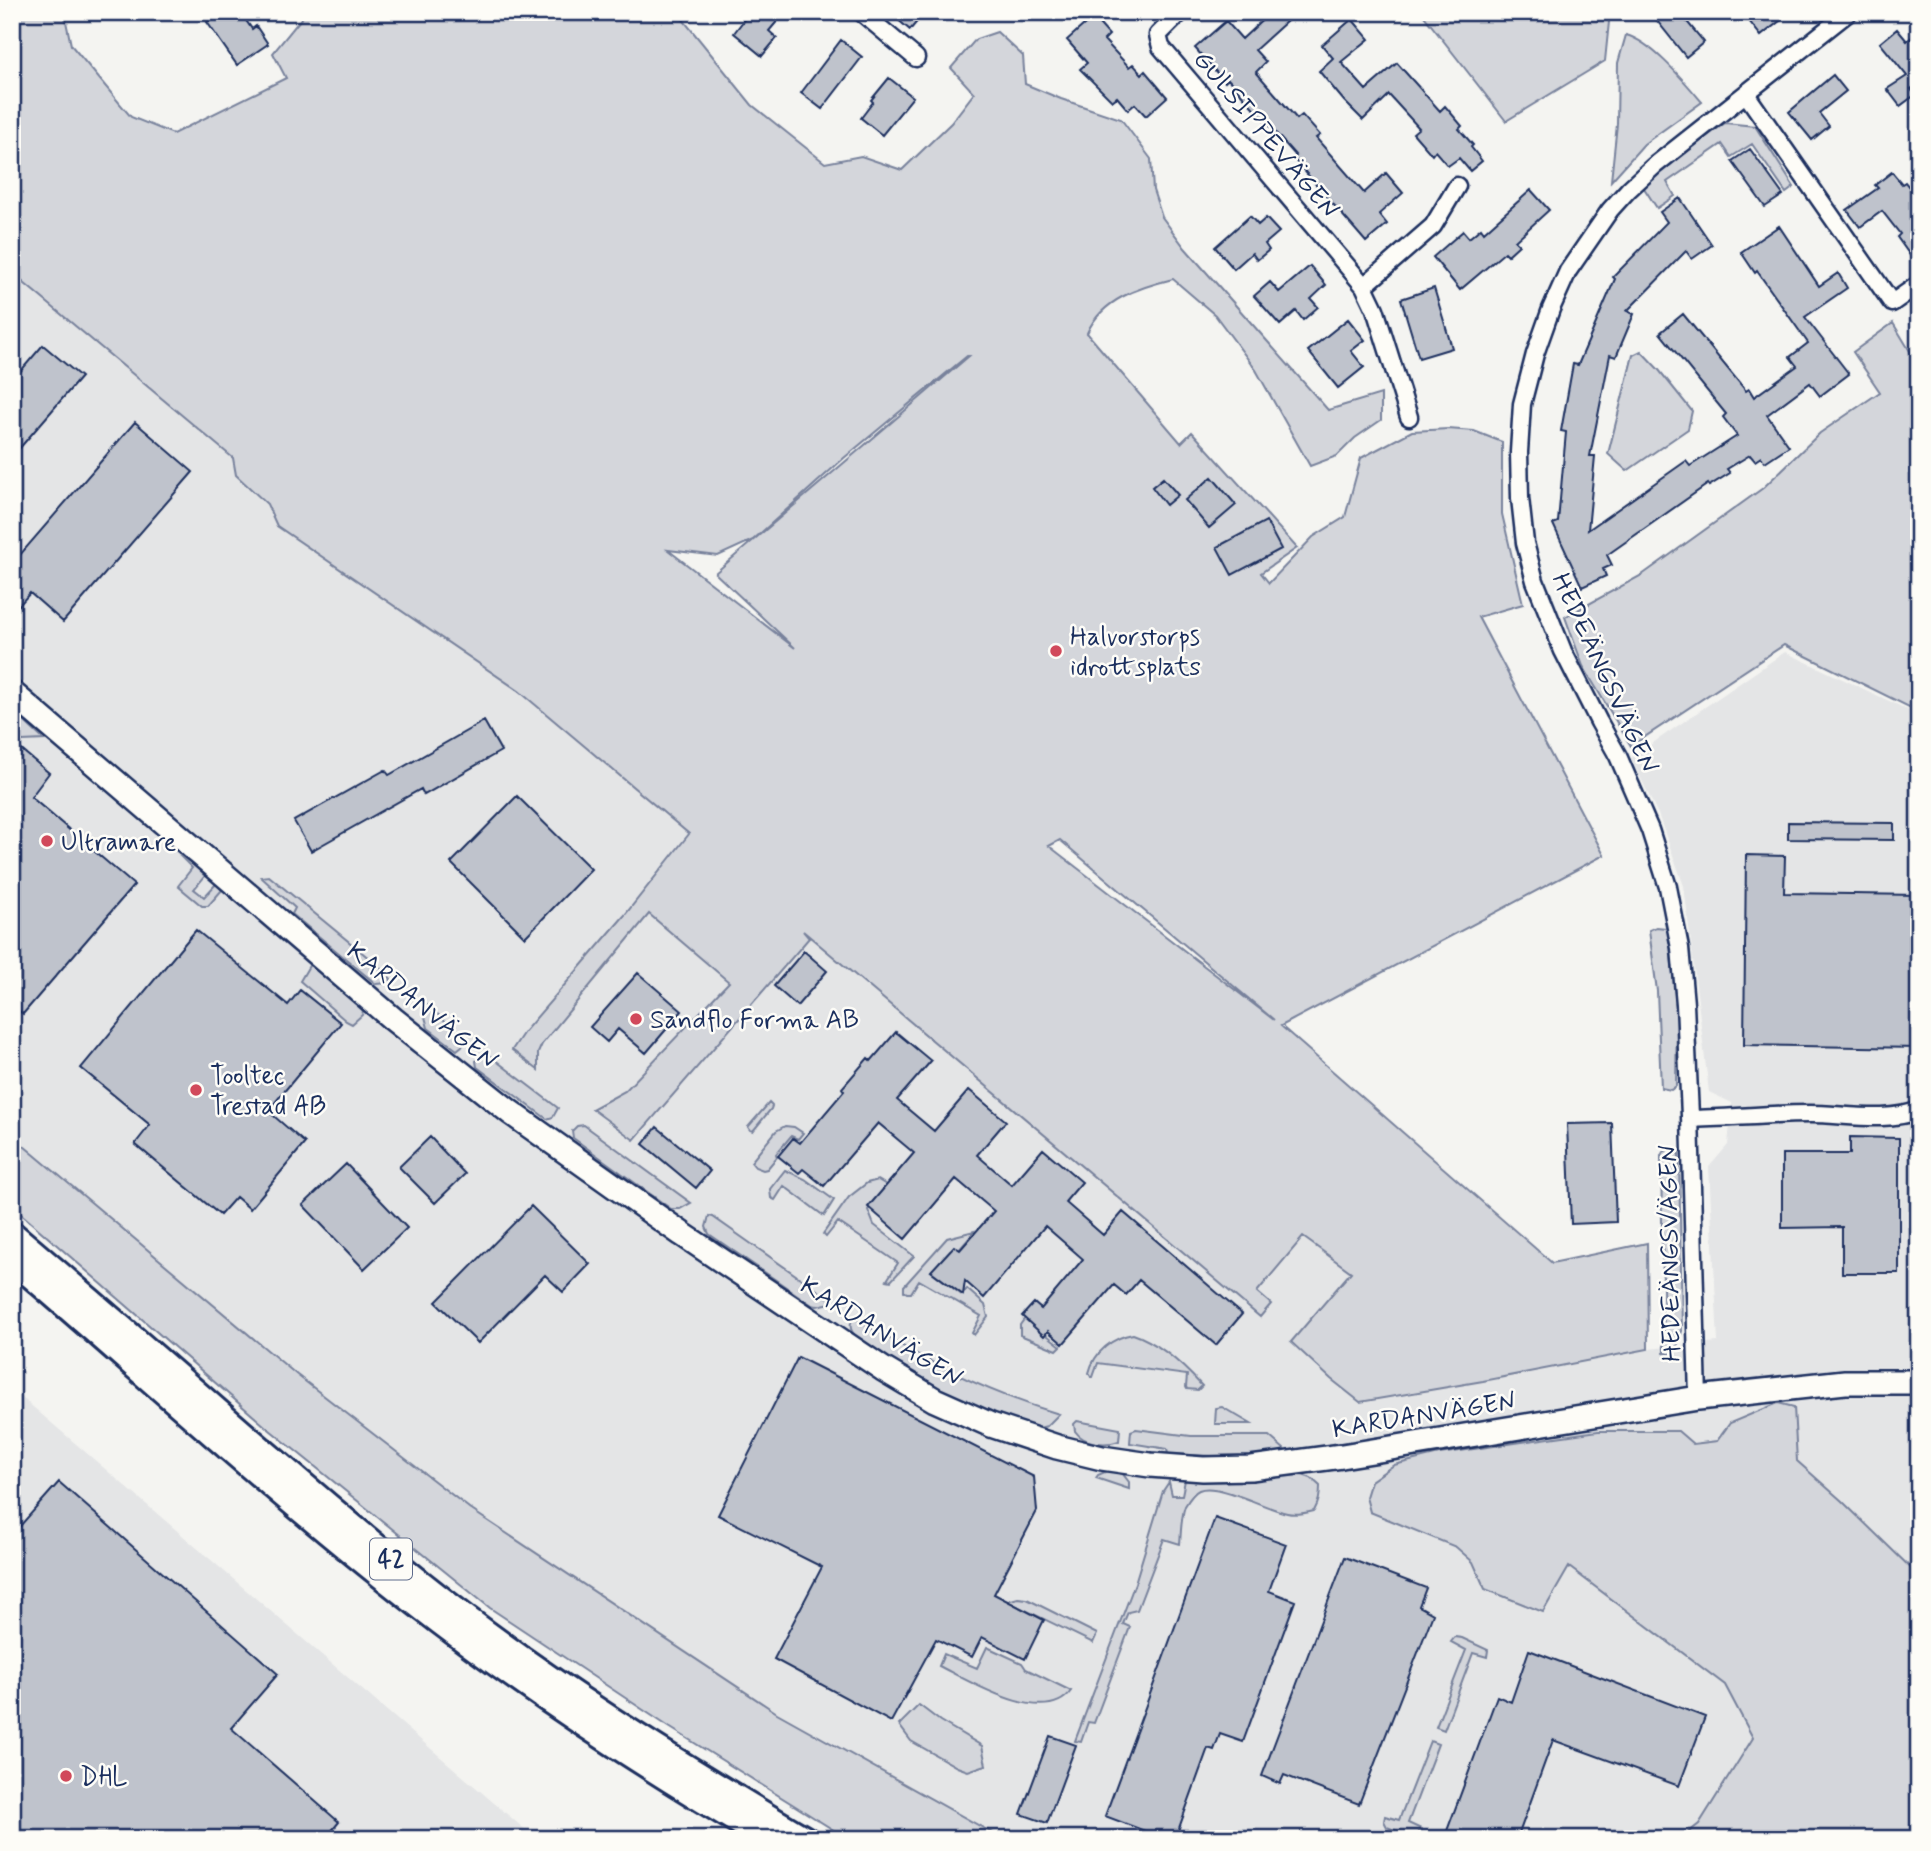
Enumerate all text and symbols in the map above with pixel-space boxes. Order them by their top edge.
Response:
street label: GULSIPPEVÄGEN [1185,44,1346,227]
street label: HEDEÄNGSVÄGEN [1543,568,1666,780]
place label: Halvorstorps idrottsplats [1070,621,1201,685]
marker: Halvorstorps idrottsplats [1048,643,1064,659]
place label: Ultramare [61,826,177,860]
marker: Ultramare [39,833,55,849]
street label: KARDANVÄGEN [339,935,505,1078]
place label: Sandflo Forma AB [650,1004,859,1038]
marker: Sandflo Forma AB [628,1011,644,1027]
place label: Tooltec Trestad AB [210,1060,326,1124]
marker: Tooltec Trestad AB [188,1082,204,1098]
street label: HEDEÄNGSVÄGEN [1652,1144,1690,1362]
street label: KARDANVÄGEN [793,1269,969,1396]
street label: KARDANVÄGEN [1330,1385,1519,1447]
road number: 42 [370,1539,412,1580]
place label: DHL [80,1761,128,1795]
marker: DHL [58,1768,74,1784]

